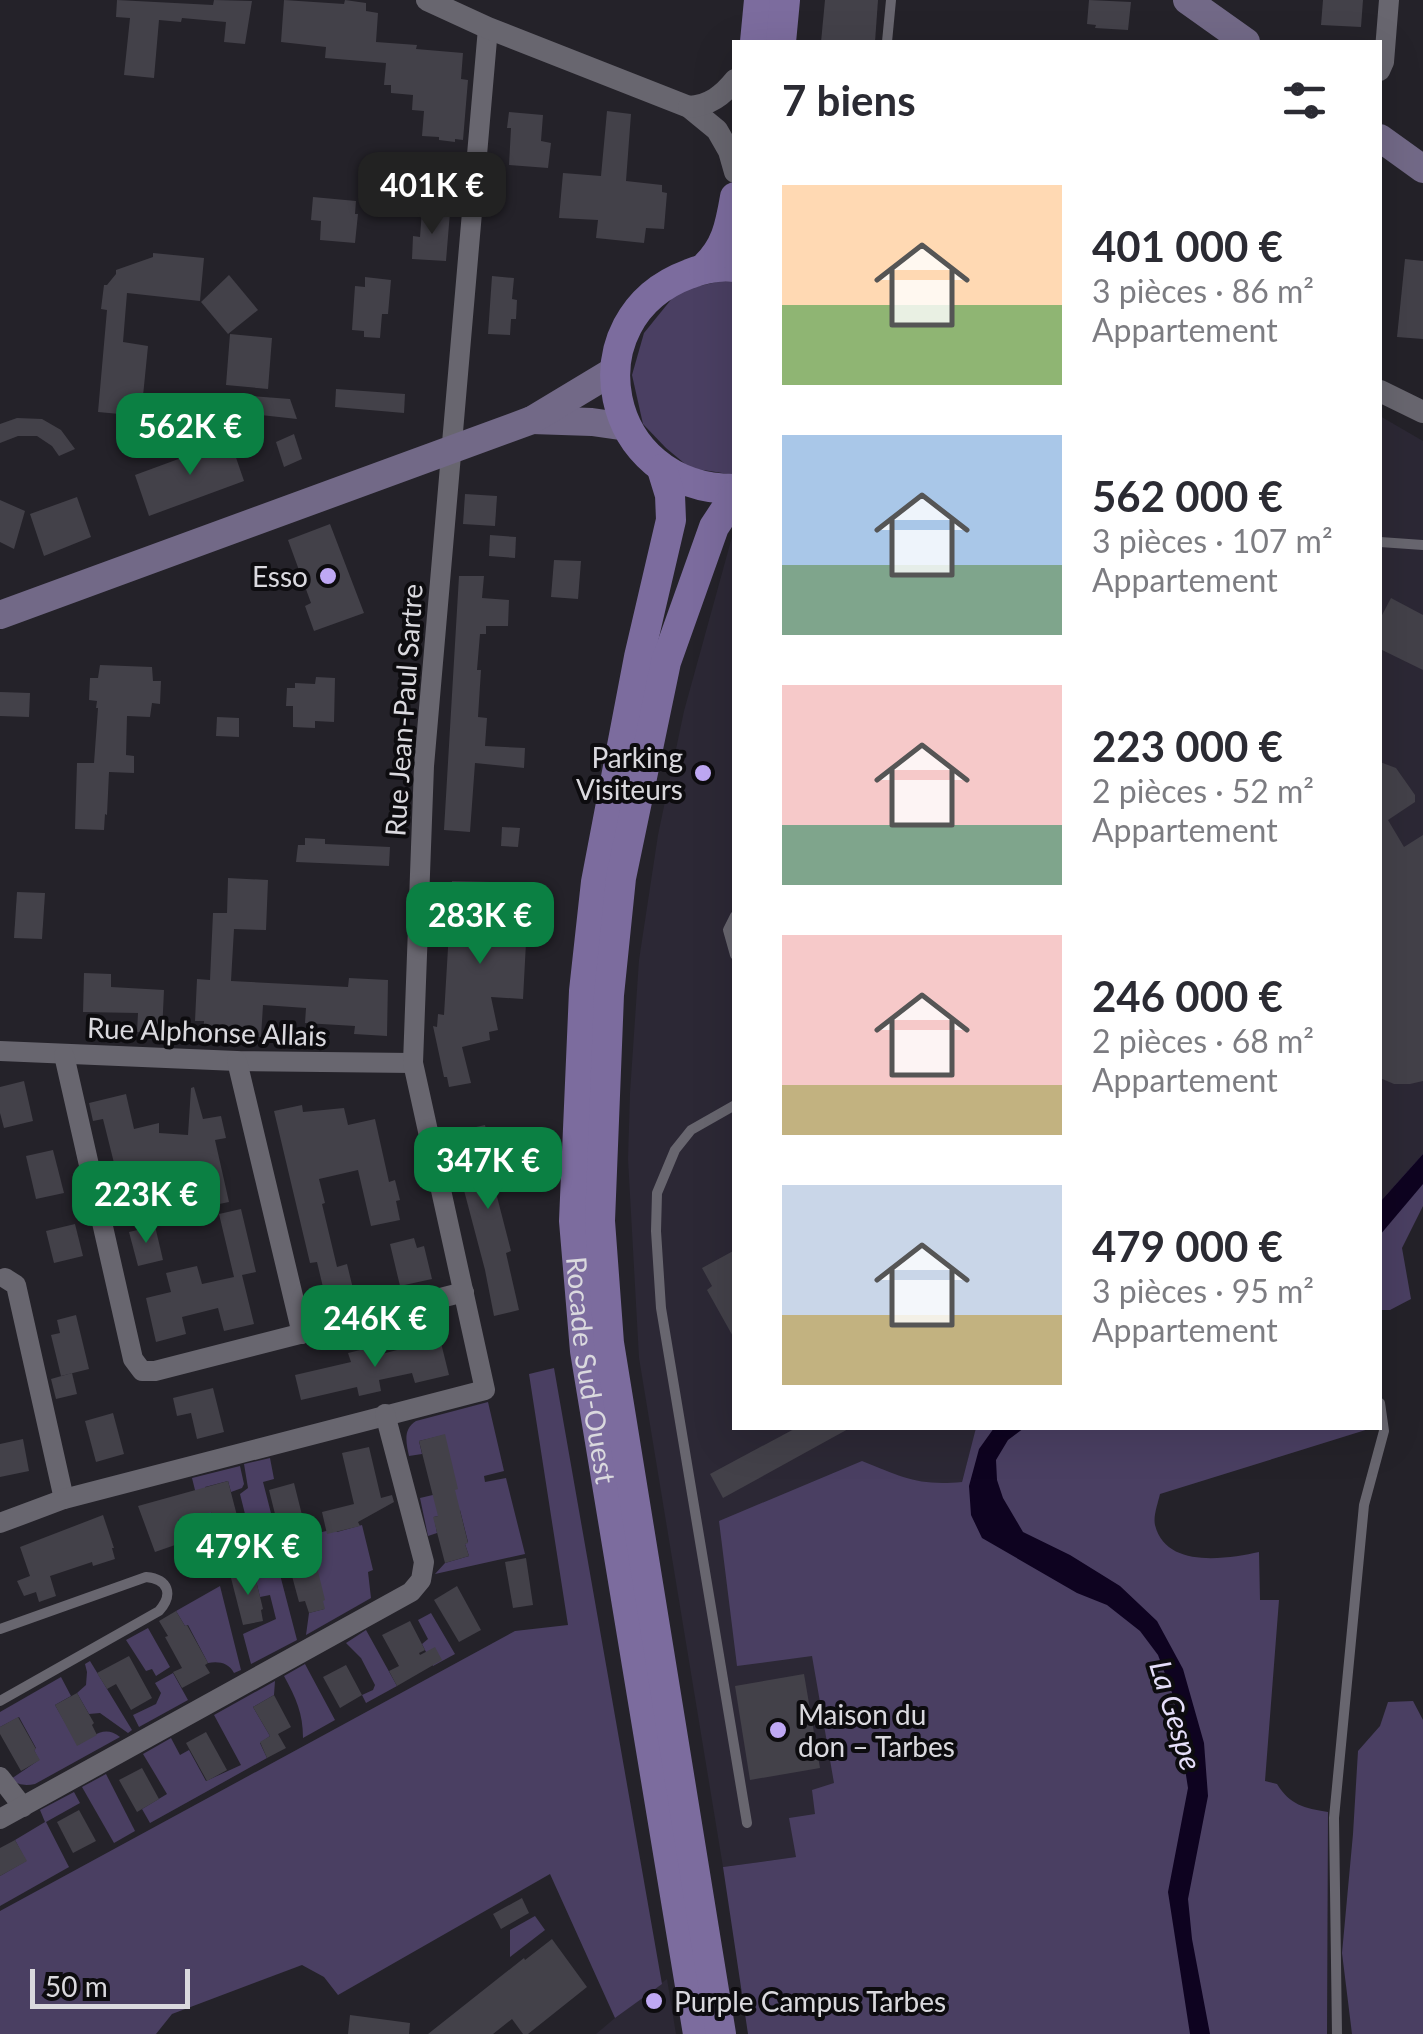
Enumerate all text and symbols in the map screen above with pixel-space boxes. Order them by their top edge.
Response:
icon: filters [1277,73,1332,128]
text: 7 biens [782,75,916,125]
pin: 401K € [351,152,513,237]
text: 401K € [380,165,484,204]
text: 401 000 € [1092,221,1283,271]
icon: home [862,225,982,345]
text: 3 pièces · 86 m² [1092,271,1314,310]
text: Appartement [1092,310,1278,349]
pin: 562K € [109,393,271,478]
text: 562K € [138,406,242,445]
text: 562 000 € [1092,471,1283,521]
icon: home [862,475,982,595]
text: 3 pièces · 107 m² [1092,521,1333,560]
place label: Esso [252,559,308,593]
text: Appartement [1092,560,1278,599]
marker: Esso [317,565,339,587]
street label: Rue Jean-Paul Sartre [377,583,429,837]
text: 223 000 € [1092,721,1283,771]
icon: home [862,725,982,845]
place label: Parking Visiteurs [576,740,683,806]
marker: Parking Visiteurs [692,762,714,784]
text: 2 pièces · 52 m² [1092,771,1314,810]
text: Appartement [1092,810,1278,849]
pin: 283K € [399,882,561,967]
text: 283K € [428,895,532,934]
text: 246 000 € [1092,971,1283,1021]
icon: home [862,975,982,1095]
street label: Rue Alphonse Allais [87,1010,327,1052]
text: 2 pièces · 68 m² [1092,1021,1314,1060]
text: Appartement [1092,1060,1278,1099]
pin: 347K € [407,1127,569,1212]
text: 347K € [436,1140,540,1179]
pin: 223K € [65,1161,227,1246]
text: 223K € [94,1174,198,1213]
text: 479 000 € [1092,1221,1283,1271]
icon: home [862,1225,982,1345]
street label: Rocade Sud-Ouest [560,1255,624,1486]
text: 3 pièces · 95 m² [1092,1271,1314,1310]
pin: 246K € [294,1285,456,1370]
text: 246K € [323,1298,427,1337]
text: Appartement [1092,1310,1278,1349]
pin: 479K € [167,1513,329,1598]
text: 479K € [196,1526,300,1565]
water label: La Gespe [1143,1656,1211,1774]
place label: Maison du don – Tarbes [798,1697,955,1763]
marker: Maison du don – Tarbes [767,1719,789,1741]
scale bar [30,1964,190,2008]
text: 50 m [45,1969,108,2003]
place label: Purple Campus Tarbes [674,1984,946,2018]
marker: Purple Campus Tarbes [643,1990,665,2012]

